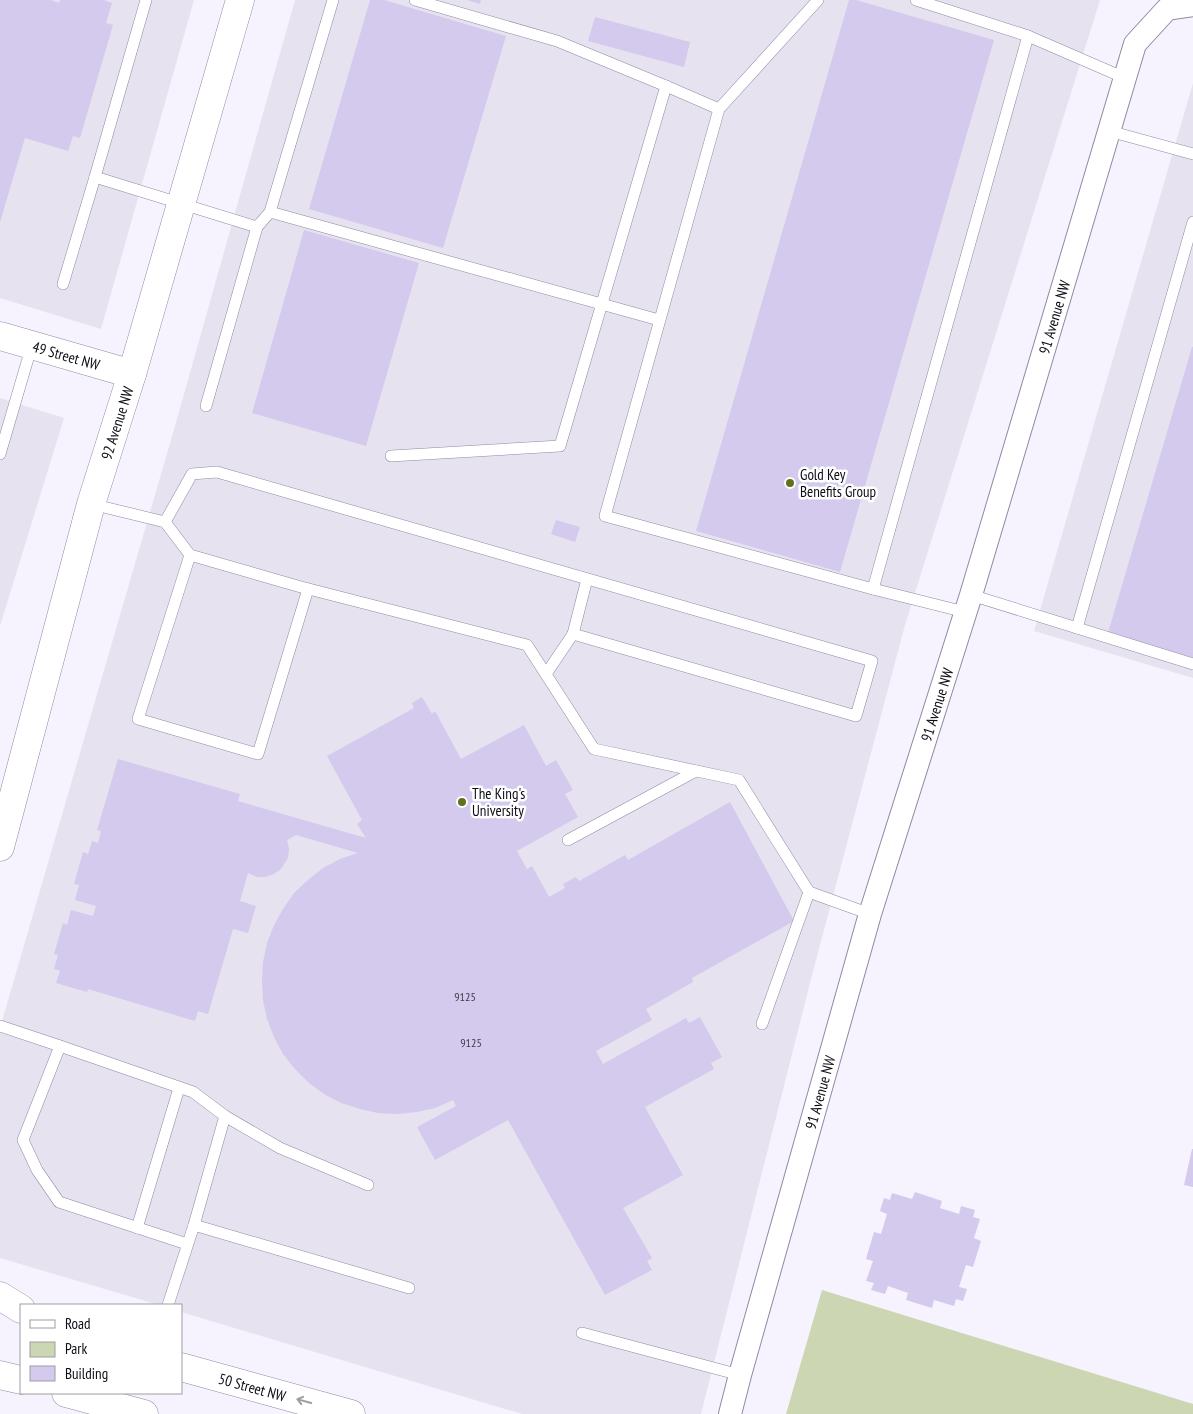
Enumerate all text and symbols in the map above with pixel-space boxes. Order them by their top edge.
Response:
street label: 91 Avenue NW [1034,278,1074,356]
street label: 49 Street NW [30,336,102,374]
street label: 92 Avenue NW [96,384,137,462]
place label: Gold Key Benefits Group [800,465,876,501]
marker: Gold Key Benefits Group [784,477,796,489]
street label: 91 Avenue NW [916,666,957,743]
place label: The King's University [472,784,525,820]
marker: The King's University [456,796,468,808]
house number: 9125 [454,989,476,1004]
house number: 9125 [460,1035,482,1050]
street label: 91 Avenue NW [800,1053,839,1131]
legend [20,1304,182,1394]
text: Road [65,1314,91,1333]
text: Park [65,1339,87,1358]
text: Building [65,1364,108,1383]
street label: 50 Street NW [216,1368,288,1405]
one-way arrow [297,1396,313,1405]

